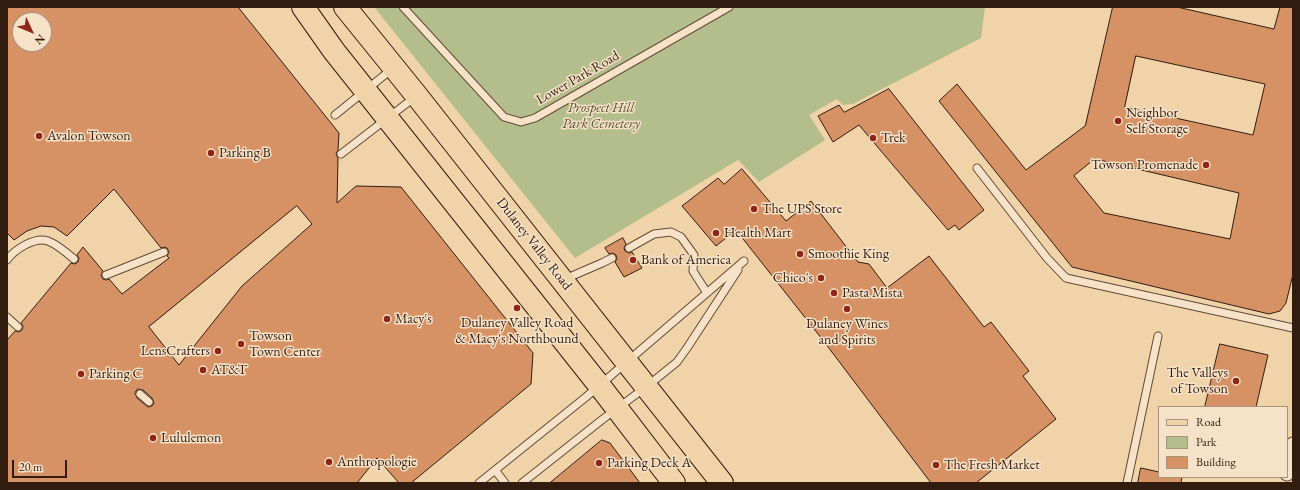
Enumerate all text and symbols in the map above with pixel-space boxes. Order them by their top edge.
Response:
north arrow [12,12,52,52]
text: N [32,32,48,48]
street label: Lower Park Road [534,47,622,109]
park label: Prospect Hill Park Cemetery [562,100,640,132]
place label: Neighbor Self Storage [1126,105,1188,138]
marker: Neighbor Self Storage [1113,116,1123,126]
place label: Avalon Towson [47,128,131,144]
place label: Trek [881,130,906,146]
marker: Avalon Towson [34,131,44,141]
marker: Trek [868,133,878,143]
place label: Parking B [219,145,271,161]
marker: Parking B [206,148,216,158]
place label: Towson Promenade [1091,157,1198,173]
marker: Towson Promenade [1201,160,1211,170]
street label: Dulaney Valley Road [493,194,575,294]
place label: The UPS Store [762,201,842,217]
marker: The UPS Store [749,204,759,214]
place label: Health Mart [724,225,791,241]
marker: Health Mart [711,228,721,238]
place label: Smoothie King [808,246,889,262]
marker: Smoothie King [795,249,805,259]
place label: Bank of America [641,252,731,268]
marker: Bank of America [628,255,638,265]
place label: Chico's [773,270,813,286]
marker: Chico's [816,273,826,283]
place label: Pasta Mista [842,285,902,301]
marker: Pasta Mista [829,288,839,298]
marker: Dulaney Valley Road & Macy's Northbound [512,303,522,313]
marker: Dulaney Wines and Spirits [842,304,852,314]
place label: Macy's [395,311,432,327]
marker: Macy's [382,314,392,324]
place label: Dulaney Valley Road & Macy's Northbound [455,315,579,348]
place label: Dulaney Wines and Spirits [806,316,888,348]
place label: Towson Town Center [249,328,321,360]
marker: Towson Town Center [236,339,246,349]
place label: LensCrafters [141,343,210,359]
marker: LensCrafters [213,346,223,356]
place label: AT&T [211,362,247,378]
marker: AT&T [198,365,208,375]
place label: The Valleys of Towson [1167,365,1228,398]
place label: Parking C [89,366,143,382]
marker: Parking C [76,369,86,379]
marker: The Valleys of Towson [1231,376,1241,386]
legend [1158,406,1288,478]
text: Road [1196,414,1221,430]
place label: Lululemon [161,430,221,446]
marker: Lululemon [148,433,158,443]
text: Park [1196,434,1216,450]
scale bar [14,452,69,478]
place label: Anthropologie [337,454,417,470]
text: Building [1196,454,1236,470]
place label: Parking Deck A [607,455,691,471]
marker: Anthropologie [324,457,334,467]
place label: The Fresh Market [944,457,1040,473]
marker: Parking Deck A [594,458,604,468]
text: 20 m [19,459,42,475]
marker: The Fresh Market [931,460,941,470]

